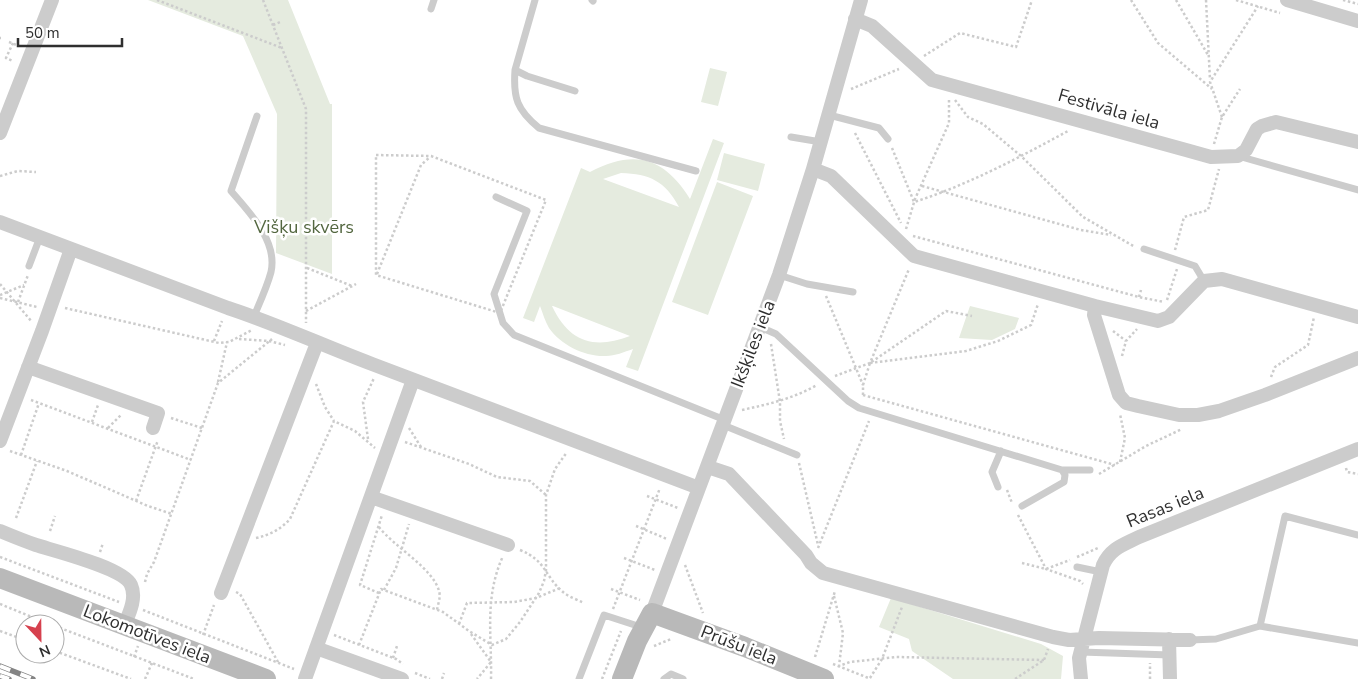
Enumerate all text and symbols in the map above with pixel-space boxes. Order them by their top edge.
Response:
scale bar [18,15,121,47]
text: 50 m [25,23,60,43]
street label: Festivāla iela [1055,83,1163,135]
park label: Višķu skvērs [253,215,354,239]
street label: Ikšķiles iela [725,297,781,391]
street label: Rasas iela [1123,481,1207,533]
street label: Lokomotīves iela [80,599,214,669]
north arrow [15,614,65,664]
street label: Prūšu iela [697,620,781,670]
text: N [36,640,53,661]

